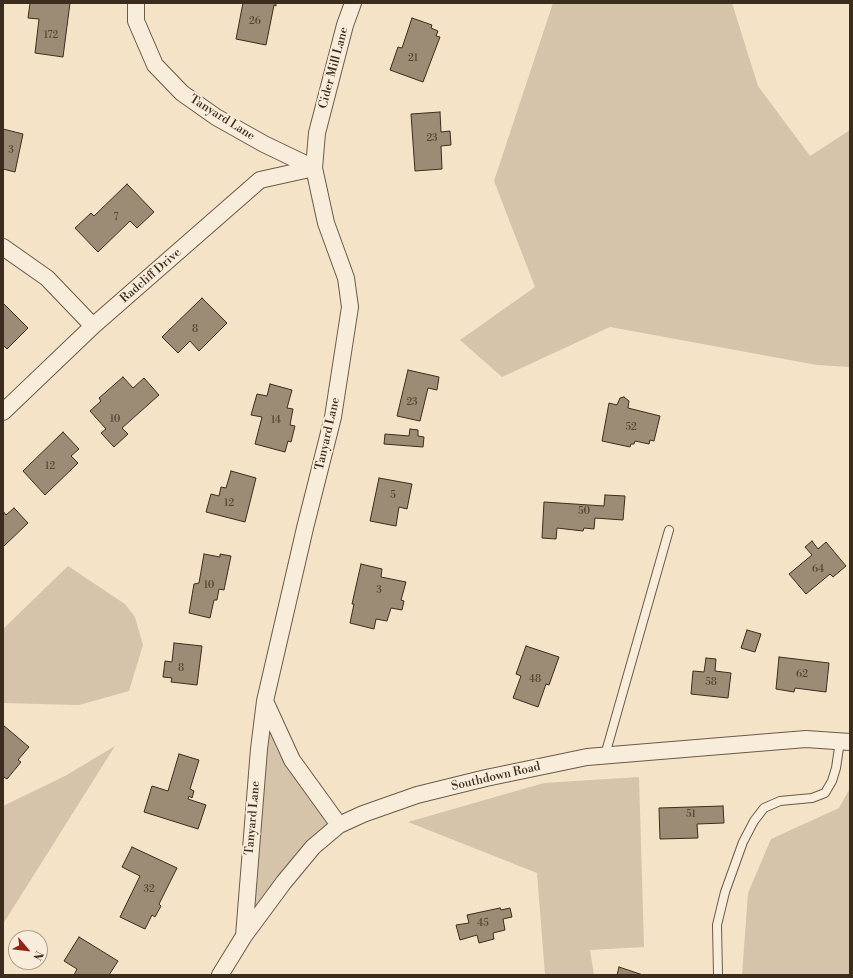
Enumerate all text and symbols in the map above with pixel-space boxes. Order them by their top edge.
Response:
house number: 26 [249,16,261,28]
street label: Cider Mill Lane [316,26,352,110]
house number: 172 [44,30,58,42]
house number: 21 [408,53,418,65]
street label: Tanyard Lane [187,92,257,144]
house number: 23 [426,133,438,145]
house number: 3 [8,145,14,157]
house number: 7 [113,212,119,224]
street label: Radcliff Drive [118,246,184,306]
house number: 8 [192,324,198,336]
street label: Tanyard Lane [313,396,343,472]
house number: 23 [406,397,418,409]
house number: 10 [110,414,120,426]
house number: 14 [271,415,281,427]
house number: 52 [625,422,637,434]
house number: 12 [45,461,55,473]
house number: 5 [390,490,396,502]
house number: 12 [224,498,234,510]
house number: 50 [578,506,590,518]
house number: 64 [812,564,824,576]
house number: 10 [204,580,214,592]
house number: 3 [376,585,382,597]
house number: 8 [178,663,184,675]
house number: 62 [796,669,808,681]
house number: 48 [529,674,541,686]
house number: 58 [705,677,717,689]
street label: Southdown Road [450,760,542,794]
street label: Tanyard Lane [243,780,263,856]
house number: 51 [686,809,696,821]
house number: 32 [143,884,155,896]
house number: 45 [477,918,489,930]
north arrow [8,930,48,970]
text: N [29,948,46,962]

